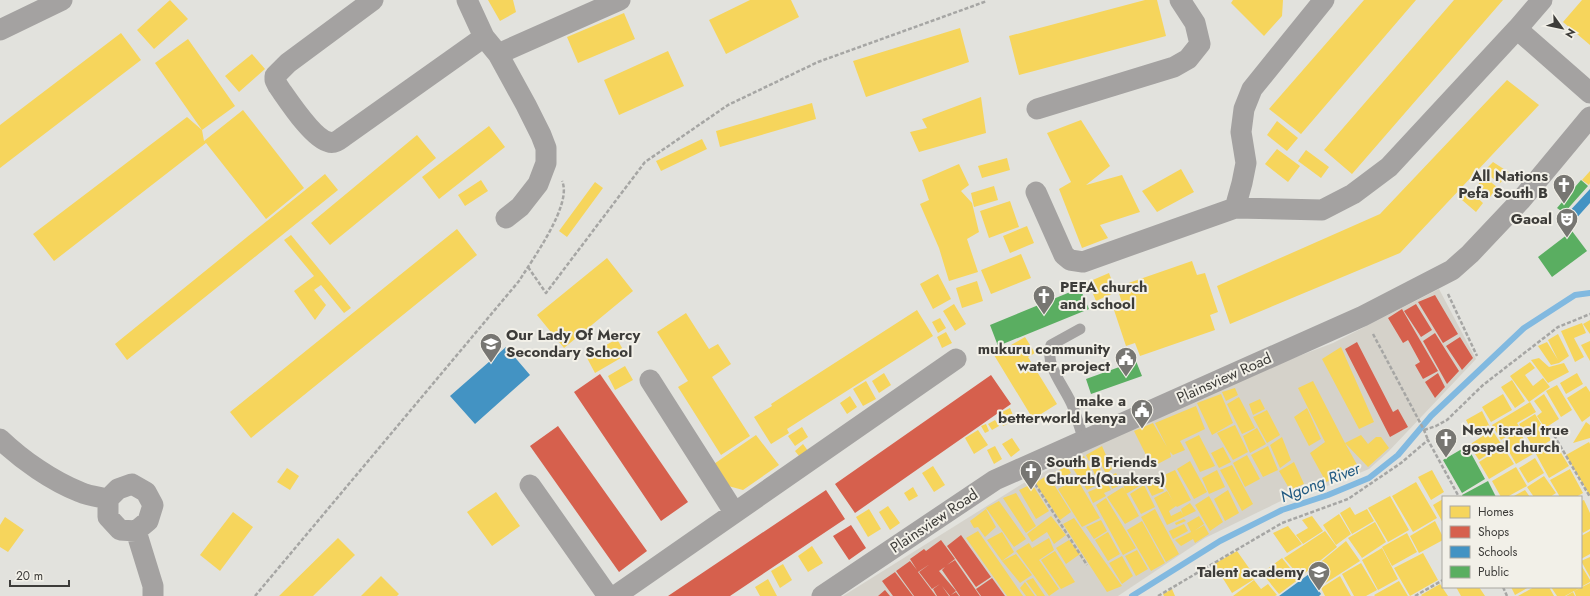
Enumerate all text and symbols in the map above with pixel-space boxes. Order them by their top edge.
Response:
north arrow [1542,8,1582,48]
text: N [1561,25,1579,41]
place label: All Nations Pefa South B [1458,165,1548,204]
church icon: All Nations Pefa South B [1551,172,1577,205]
theatre icon: Gaoal [1554,206,1580,239]
place label: Gaoal [1511,208,1552,230]
place label: PEFA church and school [1060,276,1148,315]
church icon: PEFA church and school [1031,283,1057,316]
place label: Our Lady Of Mercy Secondary School [506,324,640,363]
school or university icon: Our Lady Of Mercy Secondary School [478,331,504,364]
place label: mukuru community water project [978,338,1110,377]
public building icon: mukuru community water project [1113,345,1139,378]
street label: Plainsview Road [1173,347,1275,409]
place label: make a betterworld kenya [998,390,1126,429]
public building icon: make a betterworld kenya [1129,397,1155,430]
place label: New israel true gospel church [1462,419,1569,458]
church icon: New israel true gospel church [1433,426,1459,459]
place label: South B Friends Church(Quakers) [1046,451,1165,490]
water label: Ngong River [1277,456,1365,508]
church icon: South B Friends Church(Quakers) [1018,458,1044,491]
street label: Plainsview Road [886,483,982,559]
legend [1442,496,1582,588]
text: Homes [1478,503,1514,521]
text: Shops [1478,523,1509,541]
text: Schools [1478,543,1517,561]
school or university icon: Talent academy [1306,559,1332,592]
place label: Talent academy [1197,561,1304,583]
scale bar [10,562,69,588]
text: Public [1478,563,1509,581]
text: 20 m [16,567,43,585]

